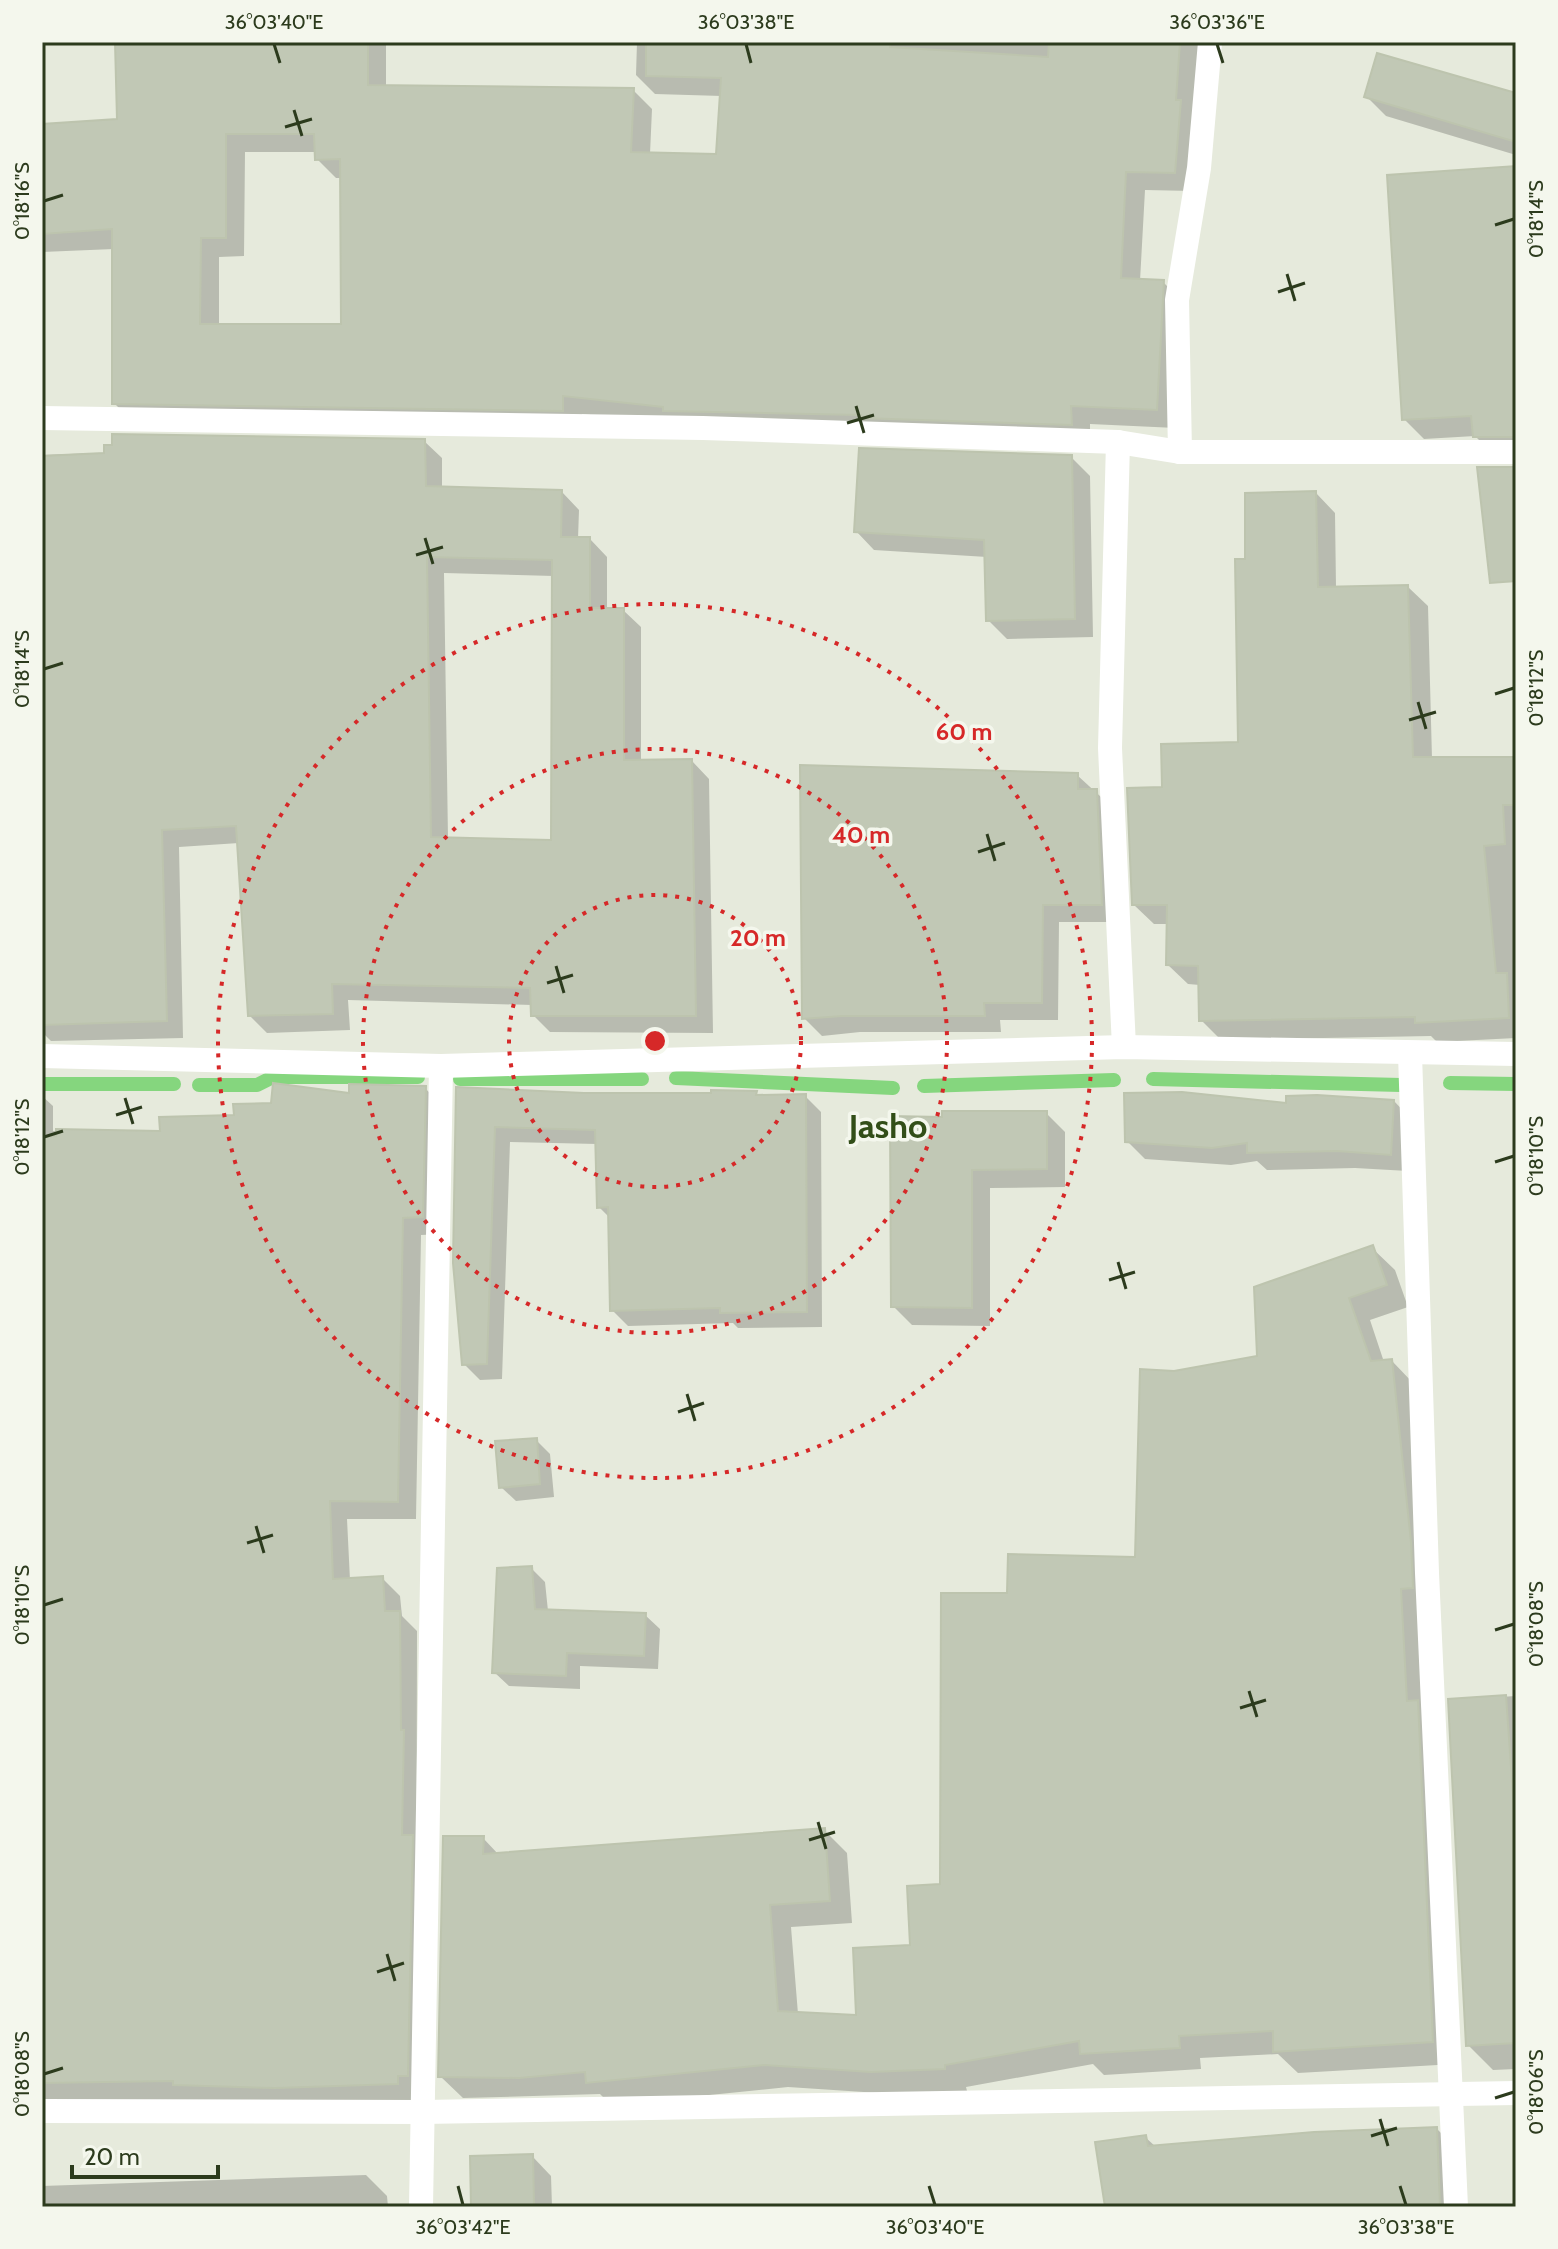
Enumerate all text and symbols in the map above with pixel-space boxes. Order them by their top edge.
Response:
text: 36°03'40"E [225,10,323,34]
text: 36°03'38"E [698,10,794,34]
text: 36°03'36"E [1169,10,1265,34]
text: 0°18'16"S [10,162,34,240]
text: 0°18'14"S [1524,180,1548,258]
text: 0°18'14"S [10,630,34,708]
text: 0°18'12"S [1524,649,1548,726]
text: 60 m [936,717,992,746]
text: 40 m [832,820,890,849]
text: 20 m [730,923,786,952]
centre of rings [641,1027,669,1055]
text: 0°18'12"S [10,1098,34,1175]
district label: Jasho [848,1105,927,1147]
text: 0°18'10"S [1524,1115,1548,1196]
text: 0°18'10"S [10,1564,34,1645]
text: 0°18'08"S [1524,1581,1548,1667]
text: 0°18'08"S [10,2031,34,2117]
text: 0°18'06"S [1524,2049,1548,2135]
scale bar [72,2129,218,2179]
text: 20 m [84,2142,140,2171]
text: 36°03'42"E [415,2215,511,2239]
text: 36°03'40"E [886,2215,984,2239]
text: 36°03'38"E [1358,2215,1454,2239]

